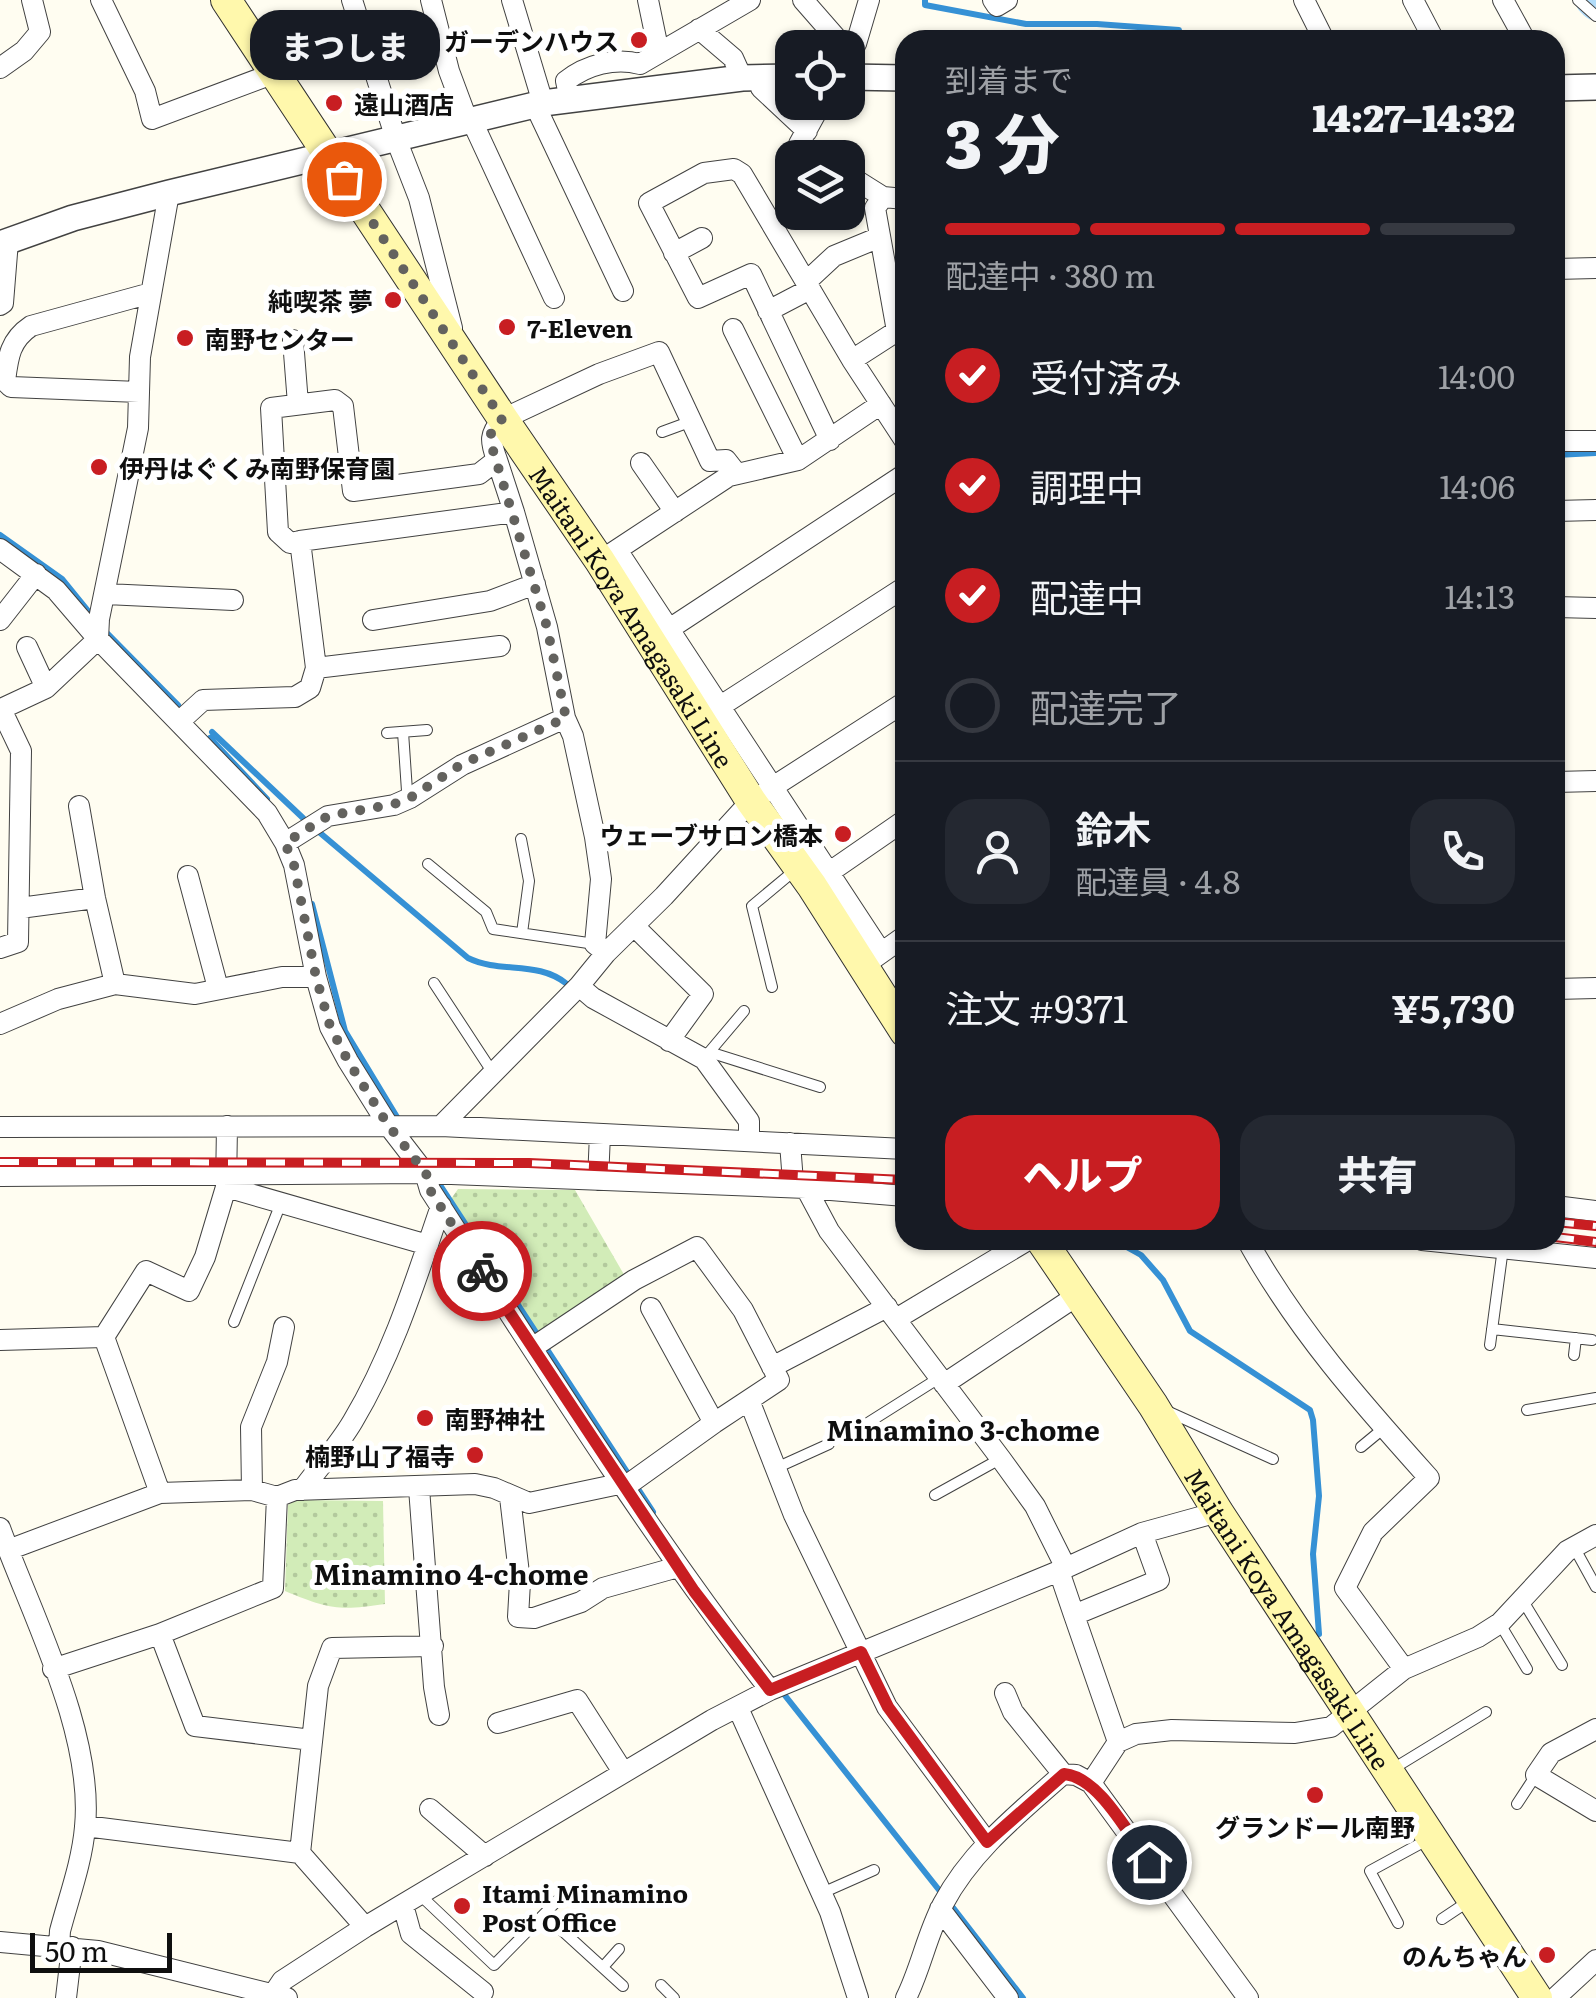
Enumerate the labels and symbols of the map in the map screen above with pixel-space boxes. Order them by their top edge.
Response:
callout: まつしま [249,9,439,79]
place label: ガーデンハウス [444,22,619,59]
marker: ガーデンハウス [628,29,650,51]
place label: 遠山酒店 [354,85,454,122]
marker: 遠山酒店 [323,92,345,114]
pin [302,137,387,222]
place label: 純喫茶 夢 [268,282,373,319]
marker: 純喫茶 夢 [382,289,404,311]
place label: 7-Eleven [527,309,633,346]
marker: 7-Eleven [496,316,518,338]
place label: 南野センター [205,320,355,357]
marker: 南野センター [174,327,196,349]
place label: 伊丹はぐくみ南野保育園 [119,449,395,486]
marker: 伊丹はぐくみ南野保育園 [88,456,110,478]
street label: Maitani Koya Amagasaki Line [521,457,744,774]
place label: ウェーブサロン橋本 [599,816,823,853]
marker: ウェーブサロン橋本 [832,823,854,845]
courier [432,1221,532,1321]
place label: 南野神社 [445,1400,545,1437]
marker: 南野神社 [414,1407,436,1429]
district label: Minamino 3-chome [826,1408,1100,1450]
place label: 楠野山了福寺 [305,1437,455,1474]
marker: 楠野山了福寺 [464,1444,486,1466]
street label: Maitani Koya Amagasaki Line [1177,1460,1400,1776]
district label: Minamino 4-chome [314,1552,589,1594]
marker: グランドール南野 [1304,1784,1326,1806]
place label: グランドール南野 [1215,1808,1415,1845]
pin [1107,1820,1192,1905]
place label: Itami Minamino Post Office [482,1874,688,1940]
marker: Itami Minamino Post Office [451,1895,473,1917]
scale bar [30,1928,172,1972]
place label: のんちゃん [1402,1937,1527,1974]
marker: のんちゃん [1536,1944,1558,1966]

